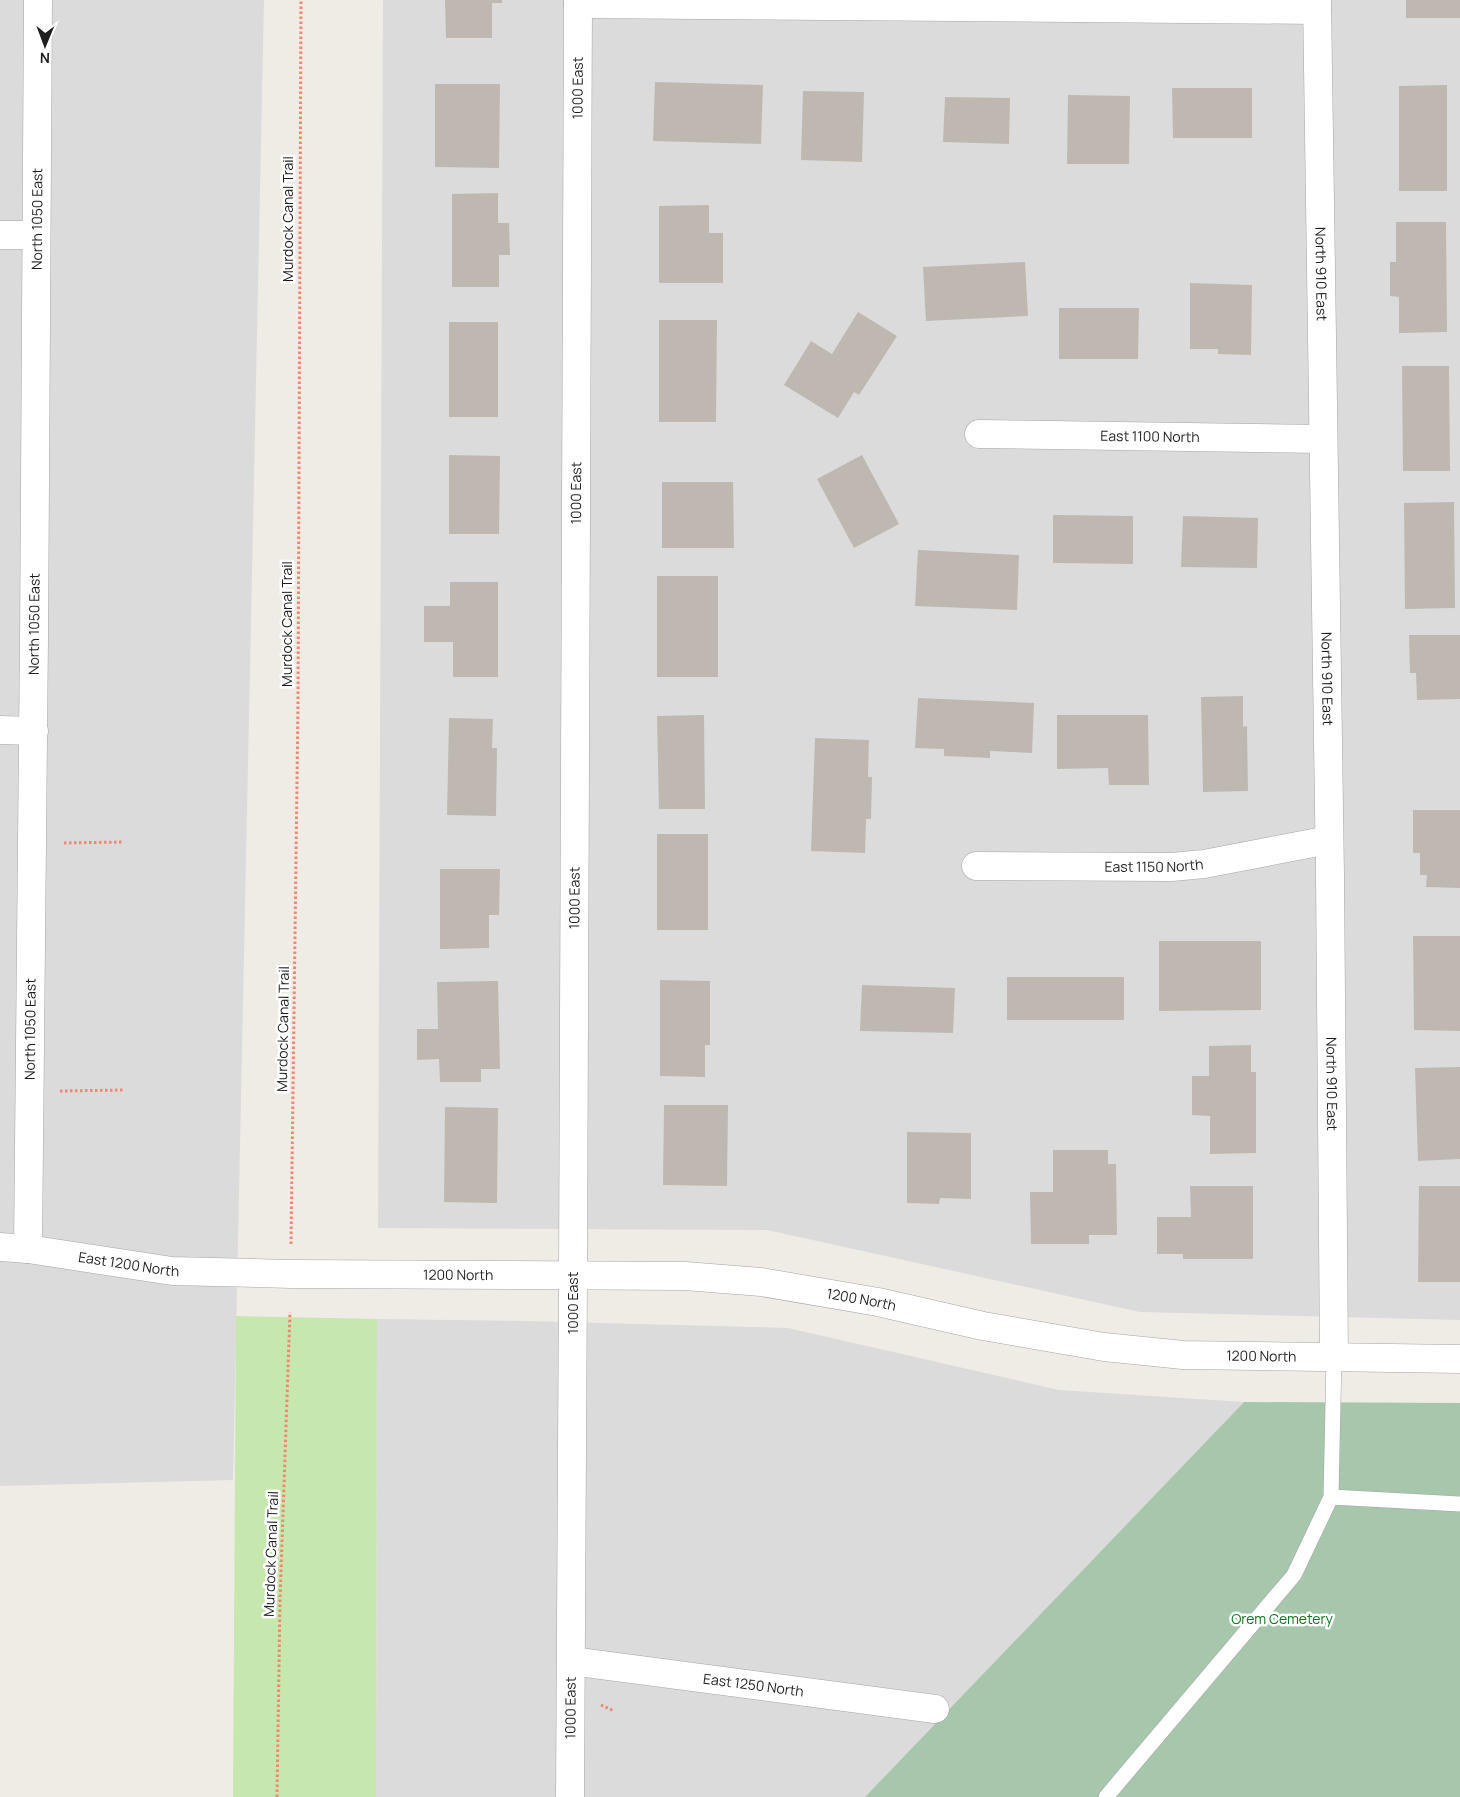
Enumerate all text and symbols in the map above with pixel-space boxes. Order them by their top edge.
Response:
north arrow [20,20,70,70]
text: N [40,49,50,68]
street label: 1000 East [568,56,587,119]
street label: Murdock Canal Trail [278,156,297,282]
street label: North 1050 East [27,168,46,270]
street label: North 910 East [1311,227,1332,321]
street label: East 1100 North [1100,426,1200,446]
street label: 1000 East [566,461,585,524]
street label: Murdock Canal Trail [277,561,296,687]
street label: North 1050 East [24,573,44,675]
street label: North 910 East [1317,632,1338,726]
street label: East 1150 North [1105,854,1204,876]
street label: 1000 East [564,866,584,929]
street label: Murdock Canal Trail [272,966,293,1092]
street label: North 1050 East [20,978,40,1080]
street label: North 910 East [1322,1037,1342,1131]
street label: East 1200 North [77,1247,179,1280]
street label: 1200 North [423,1265,493,1284]
street label: 1000 East [563,1271,582,1334]
street label: 1200 North [825,1283,898,1315]
street label: 1200 North [1226,1346,1297,1366]
street label: Murdock Canal Trail [259,1491,282,1617]
park label: Orem Cemetery [1231,1609,1333,1628]
street label: East 1250 North [702,1669,805,1701]
street label: 1000 East [560,1676,580,1739]

